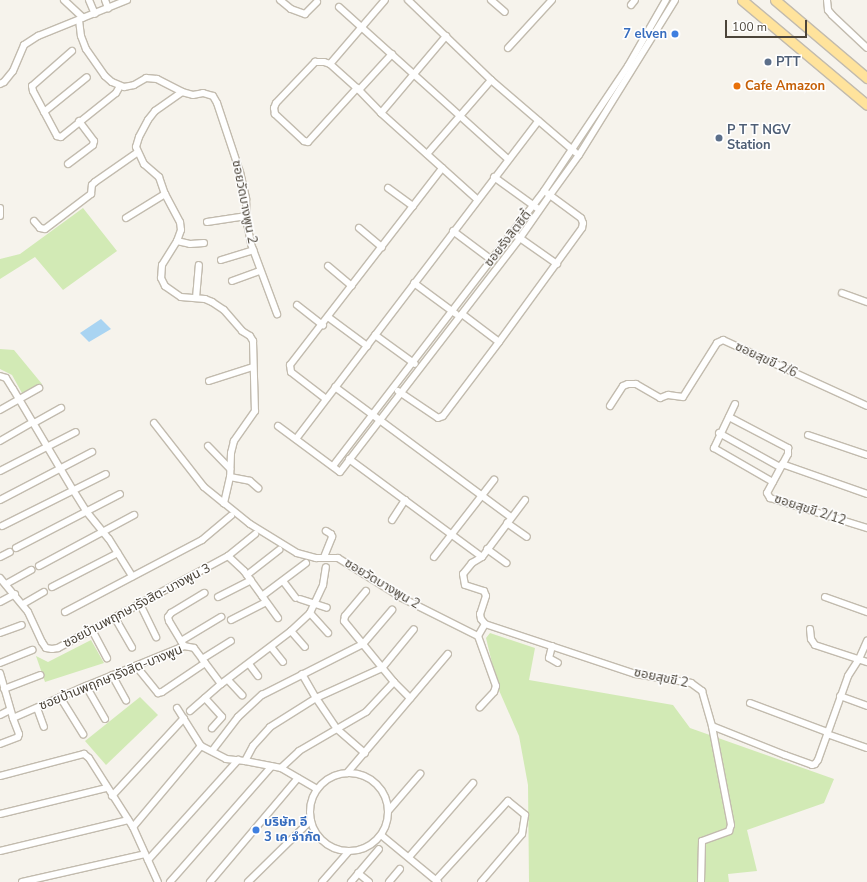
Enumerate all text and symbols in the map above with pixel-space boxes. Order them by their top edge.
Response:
scale bar [727,12,809,38]
text: 100 m [732,19,767,35]
place label: 7 elven [623,26,667,42]
marker: 7 elven [670,29,680,39]
place label: PTT [776,54,801,70]
marker: PTT [763,57,773,67]
place label: Cafe Amazon [745,78,825,94]
marker: Cafe Amazon [732,81,742,91]
place label: P T T NGV Station [727,123,791,154]
marker: P T T NGV Station [714,133,724,143]
street label: ซอยวัดบางพูน 2 [228,159,260,245]
street label: ซอยรังสิตซิตี้ [481,208,535,270]
street label: ซอยสุขขี 2/6 [732,339,800,381]
street label: ซอยสุขขี 2/12 [772,491,848,529]
street label: ซอยวัดบางพูน 2 [342,555,422,613]
street label: ซอยบ้านพฤกษารังสิต-บางพูน 3 [61,560,213,652]
street label: ซอยบ้านพฤกษารังสิต-บางพูน [37,642,185,714]
street label: ซอยสุขขี 2 [632,665,690,691]
place label: บริษัท อี 3 เค จำกัด [264,815,321,846]
marker: บริษัท อี 3 เค จำกัด [251,825,261,835]

